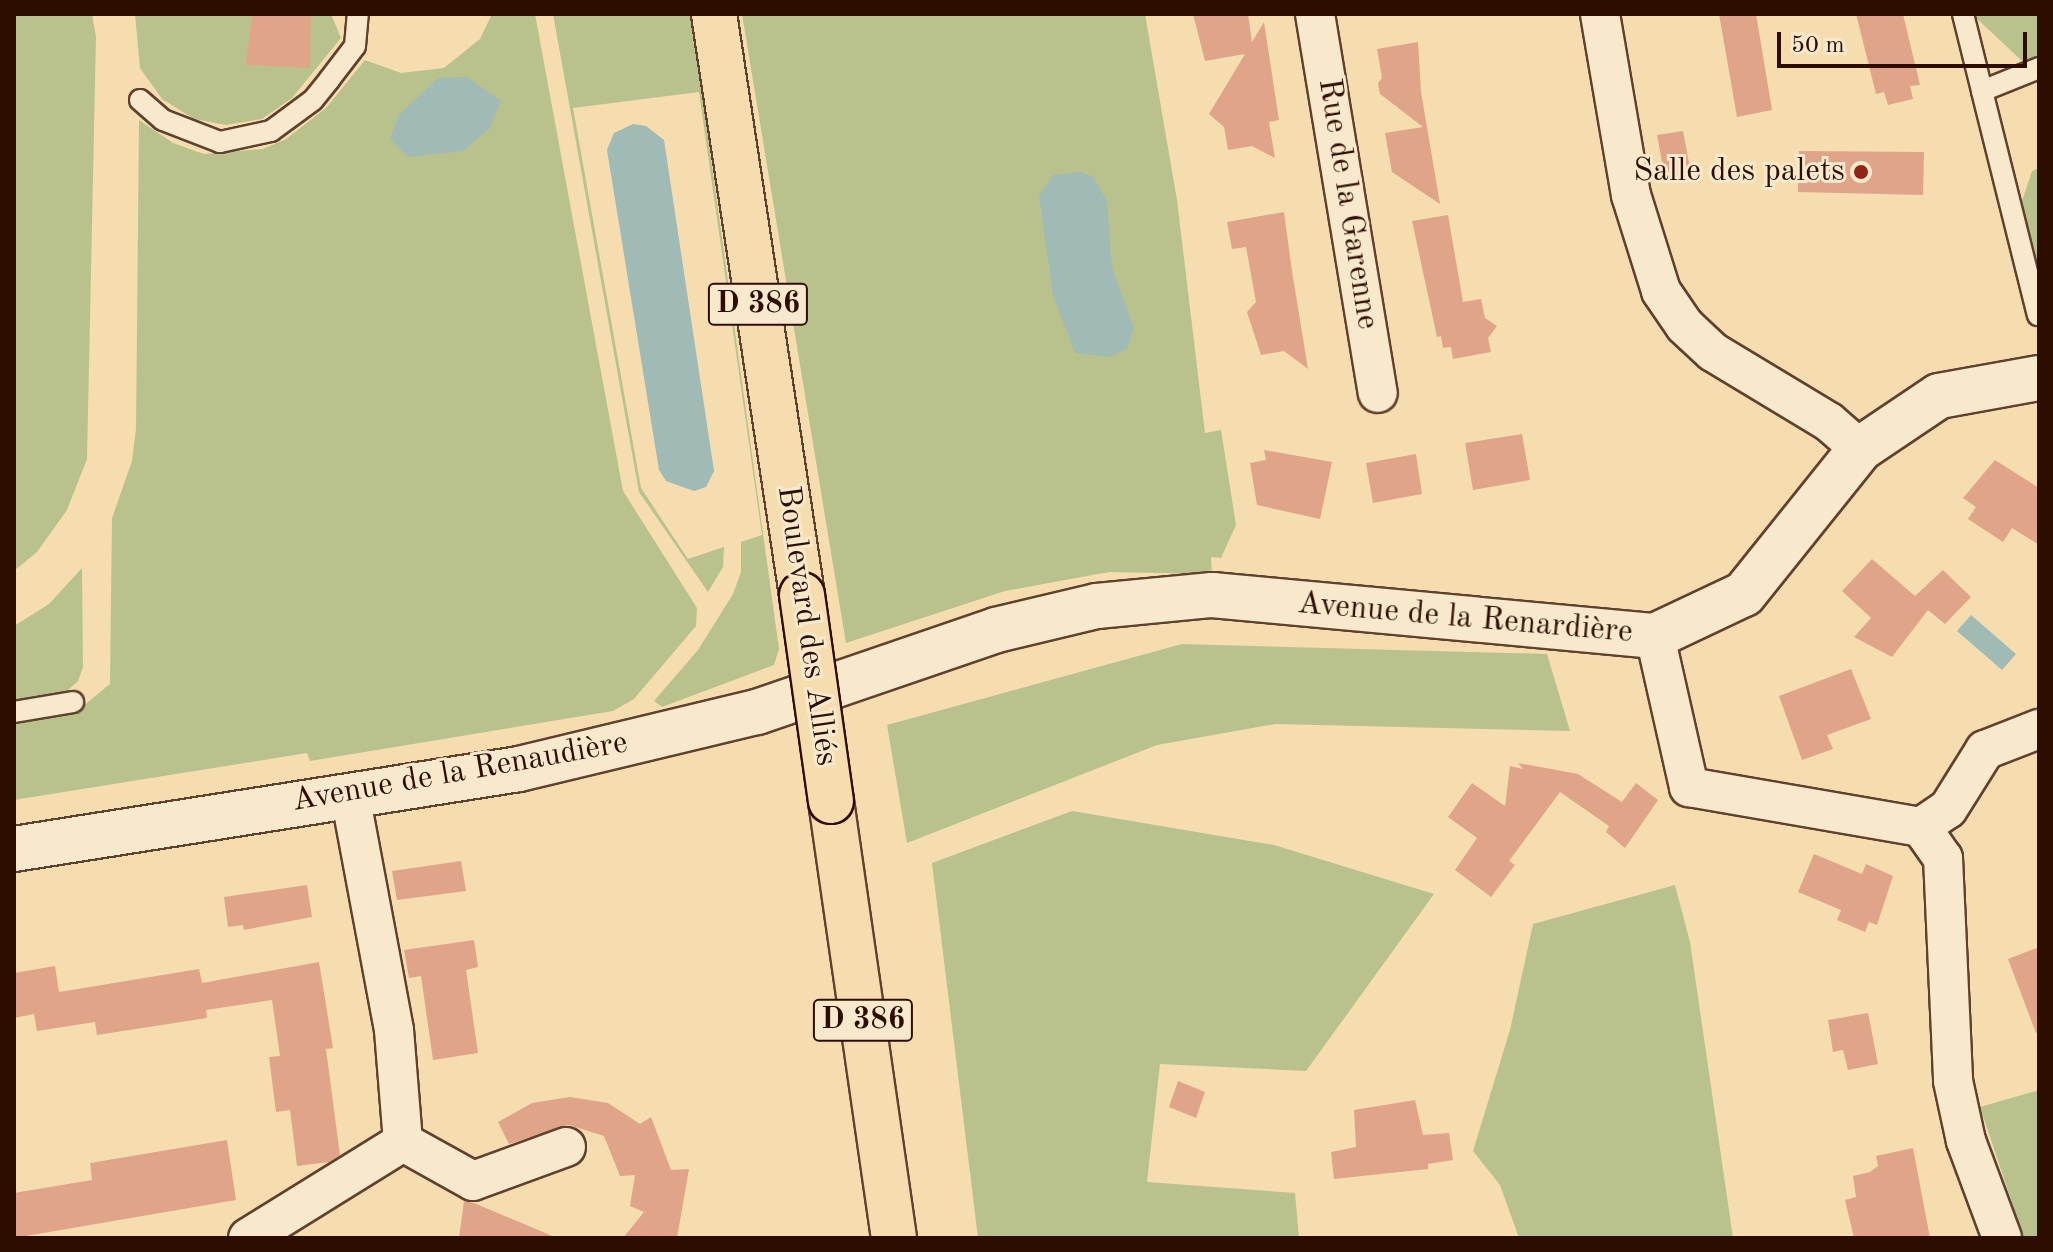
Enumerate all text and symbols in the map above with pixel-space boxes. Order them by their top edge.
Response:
scale bar [1781,16,2031,66]
text: 50 m [1791,34,1845,58]
street label: Rue de la Garenne [1308,76,1386,332]
place label: Salle des palets [1633,153,1845,191]
marker: Salle des palets [1852,163,1870,181]
road number: D 386 [706,278,810,330]
street label: Boulevard des Alliés [767,484,845,768]
street label: Avenue de la Renardière [1296,585,1634,653]
street label: Avenue de la Renaudière [289,725,631,821]
road number: D 386 [811,994,915,1046]

